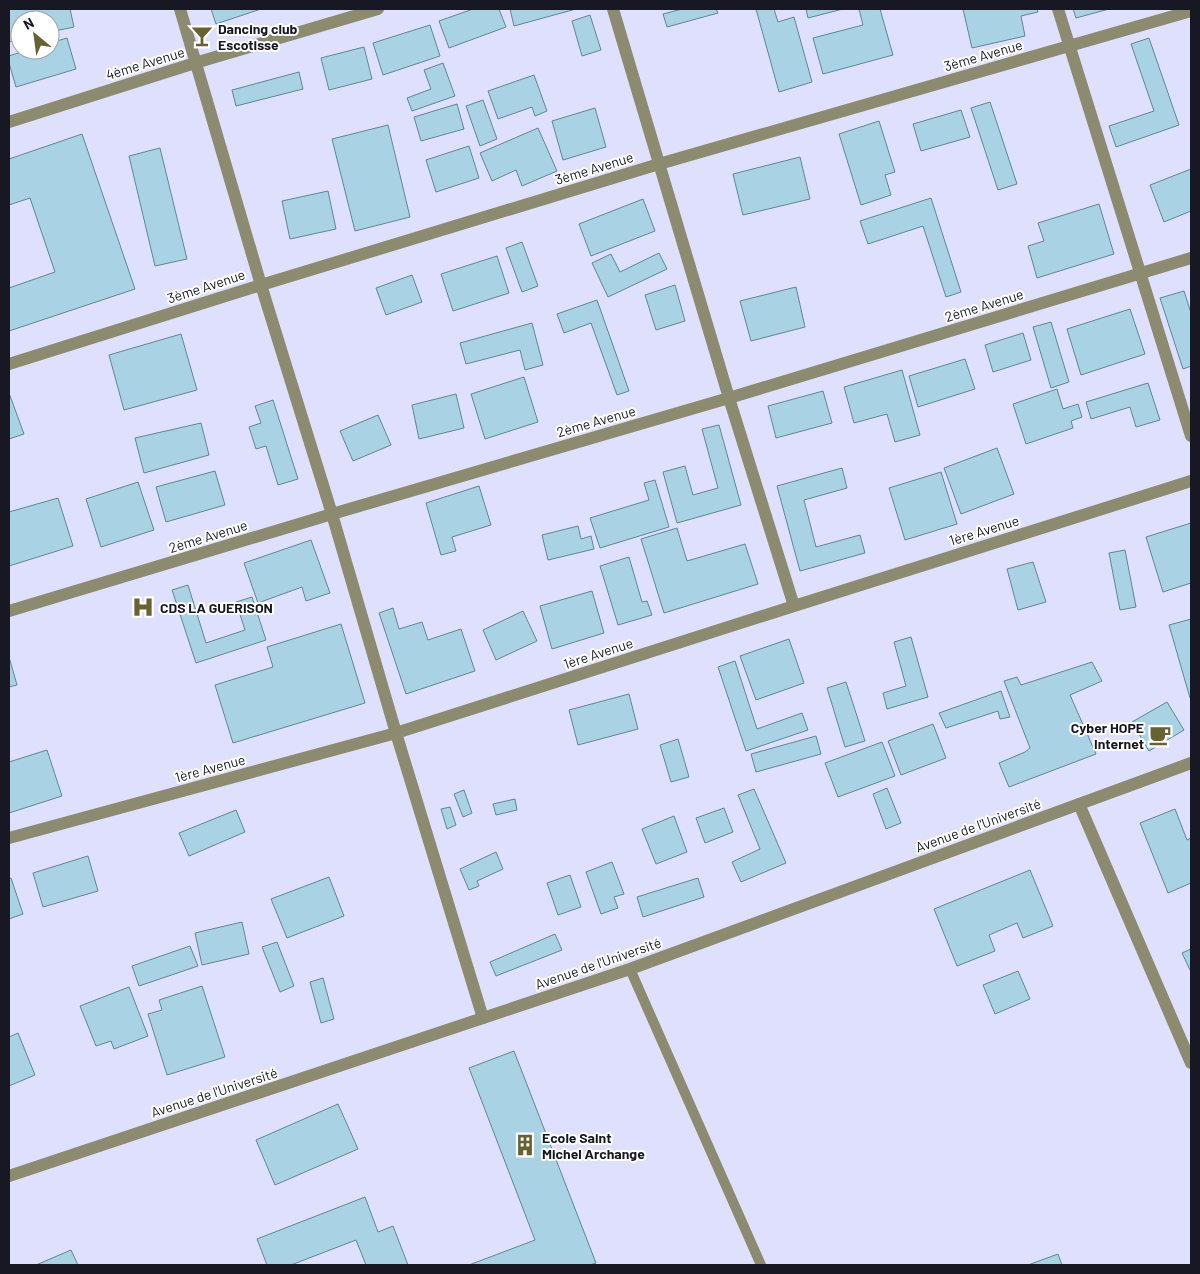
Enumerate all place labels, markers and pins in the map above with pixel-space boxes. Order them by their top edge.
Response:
place label: Dancing club Escotisse [218,20,298,53]
bar icon: Dancing club Escotisse [189,23,215,49]
hospital icon: CDS LA GUERISON [130,594,156,620]
place label: CDS LA GUERISON [160,599,273,616]
place label: Cyber HOPE Internet [1071,719,1144,752]
cafe icon: Cyber HOPE Internet [1147,722,1173,748]
place label: Ecole Saint Michel Archange [542,1129,645,1162]
building icon: Ecole Saint Michel Archange [512,1132,538,1158]

